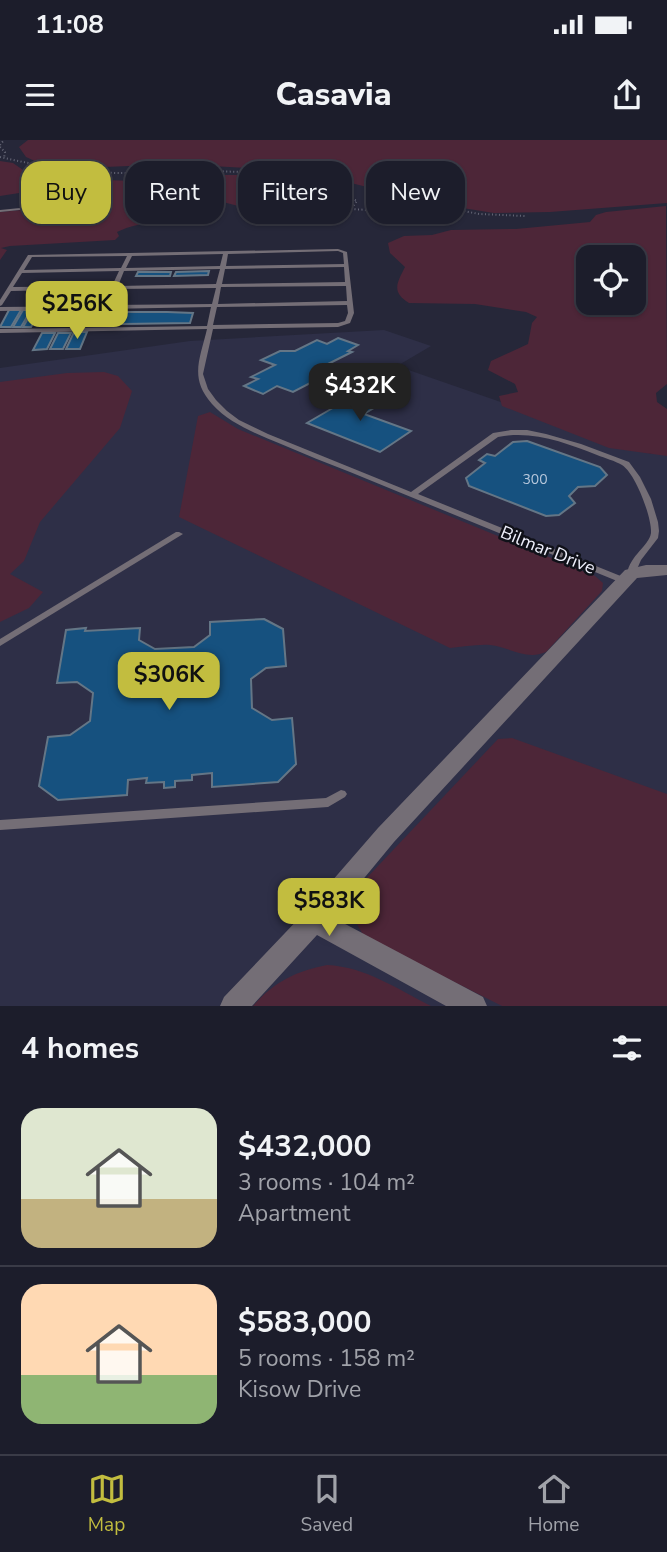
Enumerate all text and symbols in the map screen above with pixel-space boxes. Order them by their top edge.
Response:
text: 11:08 [35,7,104,42]
text: Casavia [276,73,391,116]
icon: menu [21,76,59,114]
icon: share [608,76,646,114]
chip: Buy [21,161,111,224]
chip: Rent [125,161,224,224]
chip: Filters [238,161,352,224]
chip: New [366,161,465,224]
map controls [576,245,646,315]
button: locate [576,245,646,315]
pin: $256K [28,282,126,341]
text: $256K [42,288,112,319]
pin: $432K [311,364,409,423]
text: $432K [325,370,395,401]
house number: 300 [522,470,548,489]
street label: Bilmar Drive [497,520,599,580]
pin: $306K [120,652,218,712]
text: $306K [134,659,204,690]
pin: $583K [280,878,378,938]
text: $583K [294,885,364,916]
text: 4 homes [21,1028,139,1069]
icon: filters [608,1029,646,1067]
text: $432,000 [238,1126,371,1167]
icon: home [77,1136,161,1220]
text: 3 rooms · 104 m² [238,1167,415,1198]
text: Apartment [238,1198,350,1229]
text: $583,000 [238,1302,371,1343]
icon: home [77,1312,161,1396]
text: 5 rooms · 158 m² [238,1343,415,1374]
text: Kisow Drive [238,1374,361,1405]
tab: Map [88,1470,126,1538]
tab: Saved [301,1470,353,1538]
tab: Home [528,1470,579,1538]

